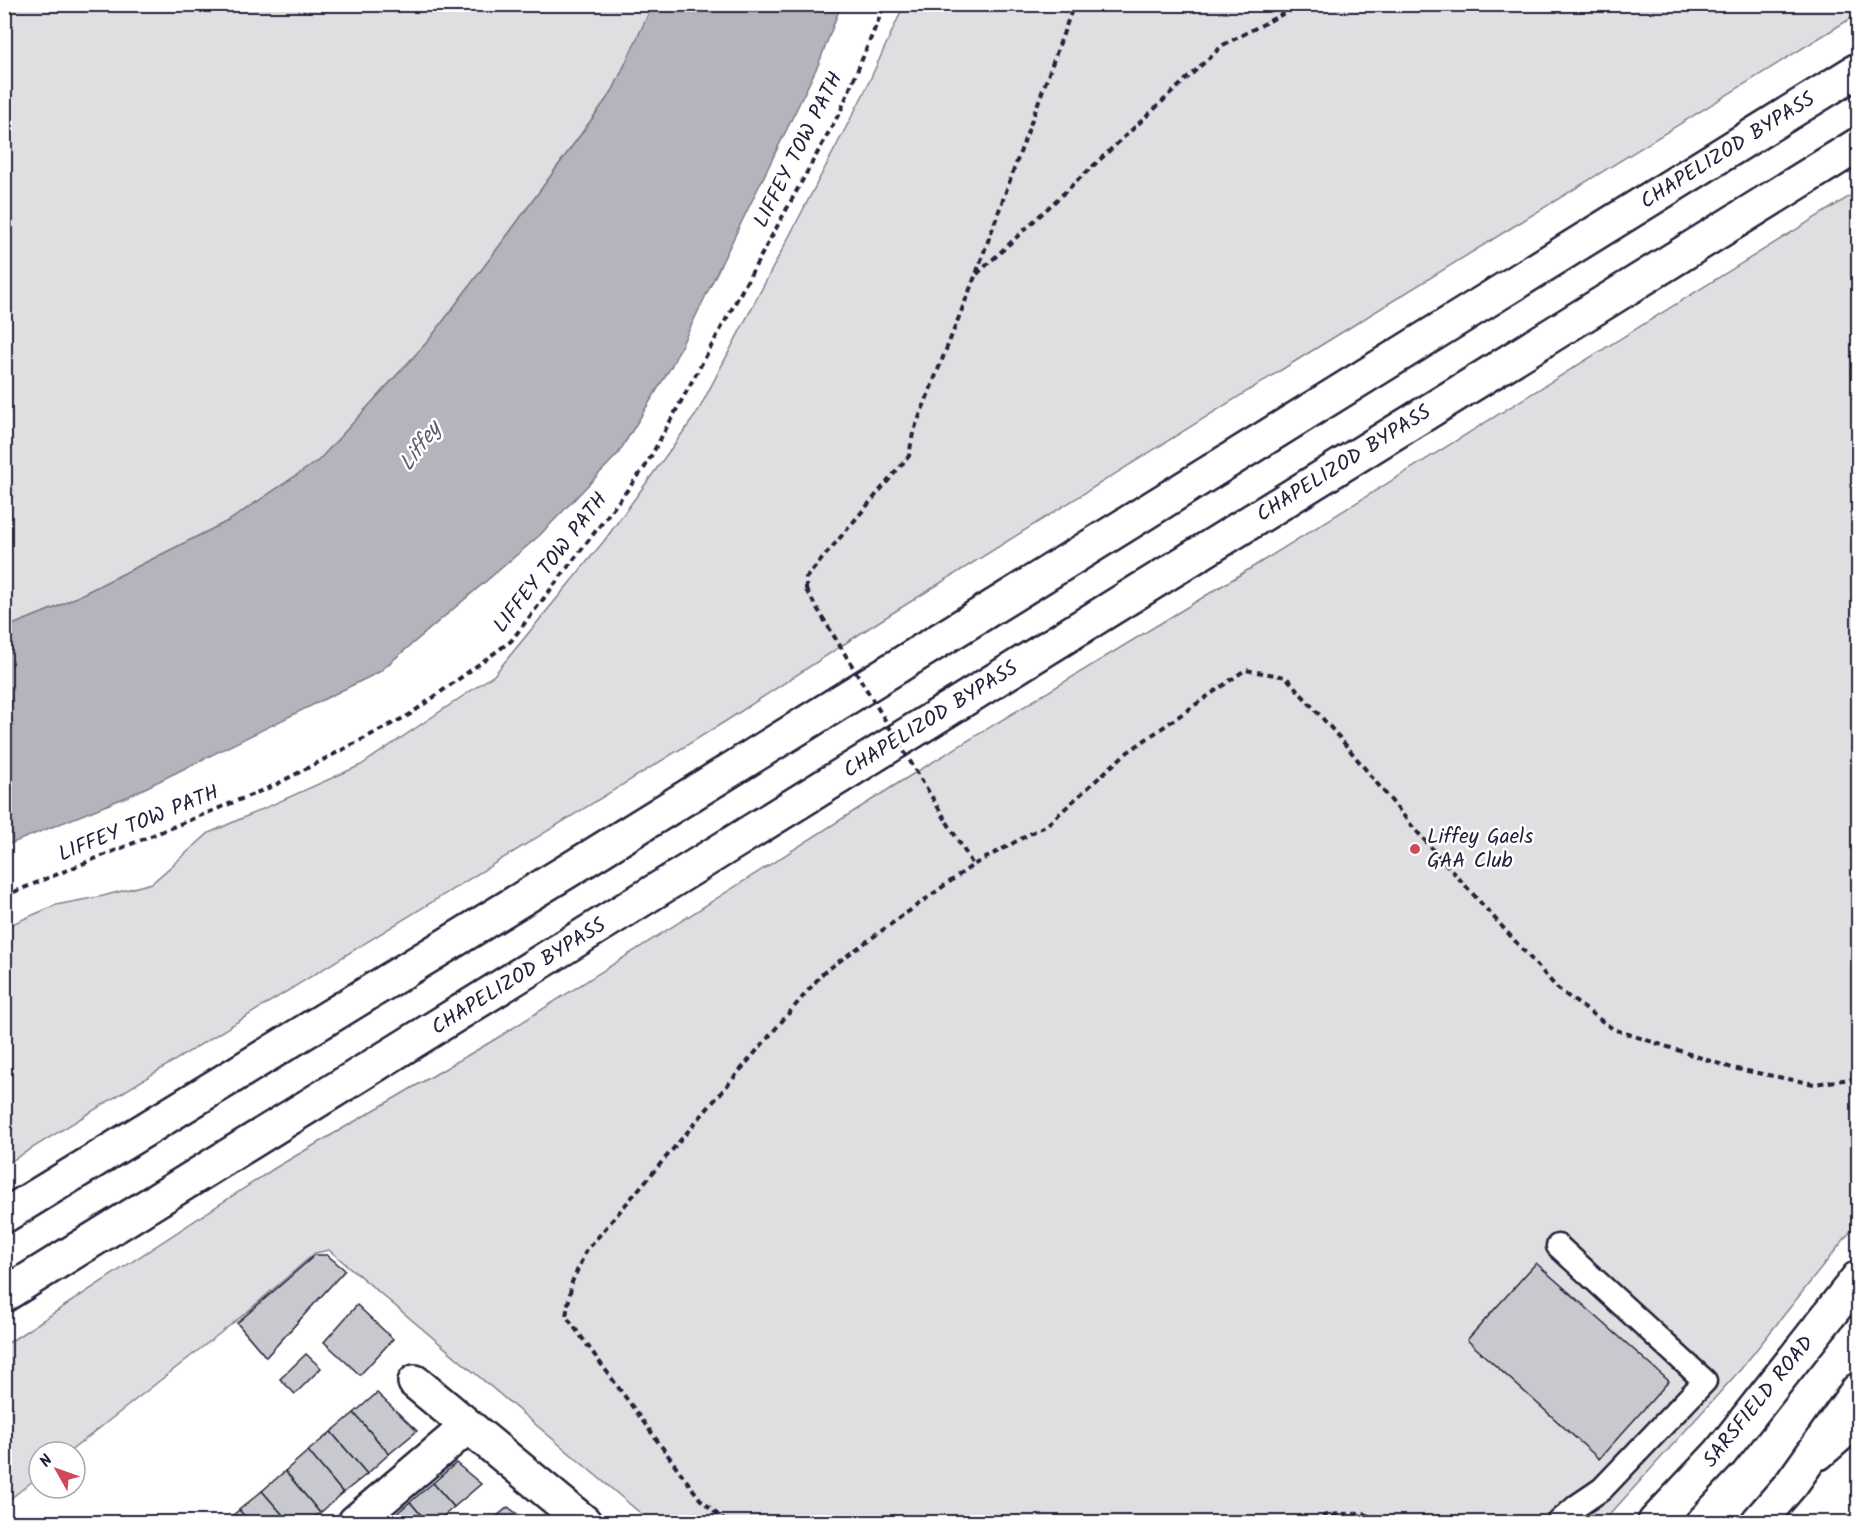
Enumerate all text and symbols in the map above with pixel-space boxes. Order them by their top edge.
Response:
street label: LIFFEY TOW PATH [745,66,853,234]
street label: CHAPELIZOD BYPASS [1634,84,1822,218]
street label: CHAPELIZOD BYPASS [1250,397,1438,531]
water label: Liffey [391,412,453,479]
street label: LIFFEY TOW PATH [485,485,617,641]
street label: CHAPELIZOD BYPASS [837,653,1025,787]
street label: LIFFEY TOW PATH [53,777,225,871]
place label: Liffey Gaels GAA Club [1427,821,1533,878]
marker: Liffey Gaels GAA Club [1408,842,1422,856]
street label: CHAPELIZOD BYPASS [425,910,613,1044]
street label: SARSFIELD ROAD [1695,1329,1823,1475]
north arrow [27,1440,87,1500]
text: N [34,1449,59,1473]

